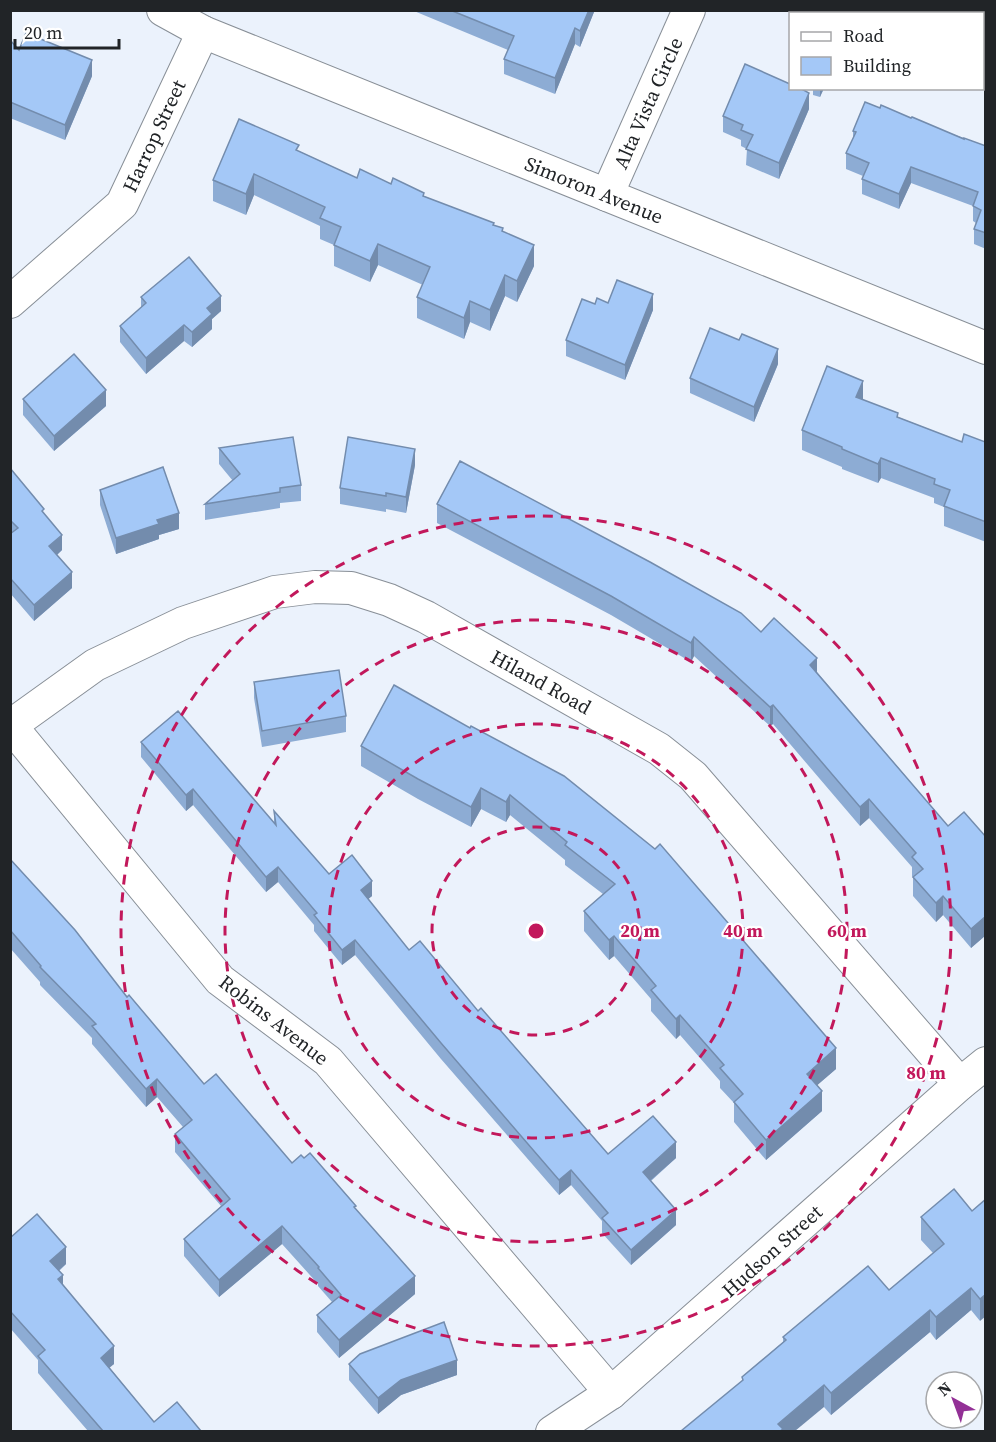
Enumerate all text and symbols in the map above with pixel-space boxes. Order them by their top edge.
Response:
scale bar [15,12,118,50]
legend [789,12,984,90]
text: 20 m [24,20,62,45]
text: Road [843,23,884,48]
street label: Alta Vista Circle [606,33,690,173]
text: Building [843,53,911,78]
street label: Harrop Street [116,75,192,197]
street label: Simoron Avenue [521,150,667,230]
street label: Hiland Road [486,643,597,721]
text: 20 m [620,918,660,943]
text: 40 m [723,918,763,943]
text: 60 m [827,918,867,943]
centre of rings [526,921,546,941]
street label: Robins Avenue [213,968,335,1072]
text: 80 m [906,1060,946,1085]
street label: Hudson Street [716,1198,829,1304]
north arrow [924,1370,984,1430]
text: N [933,1376,956,1401]

